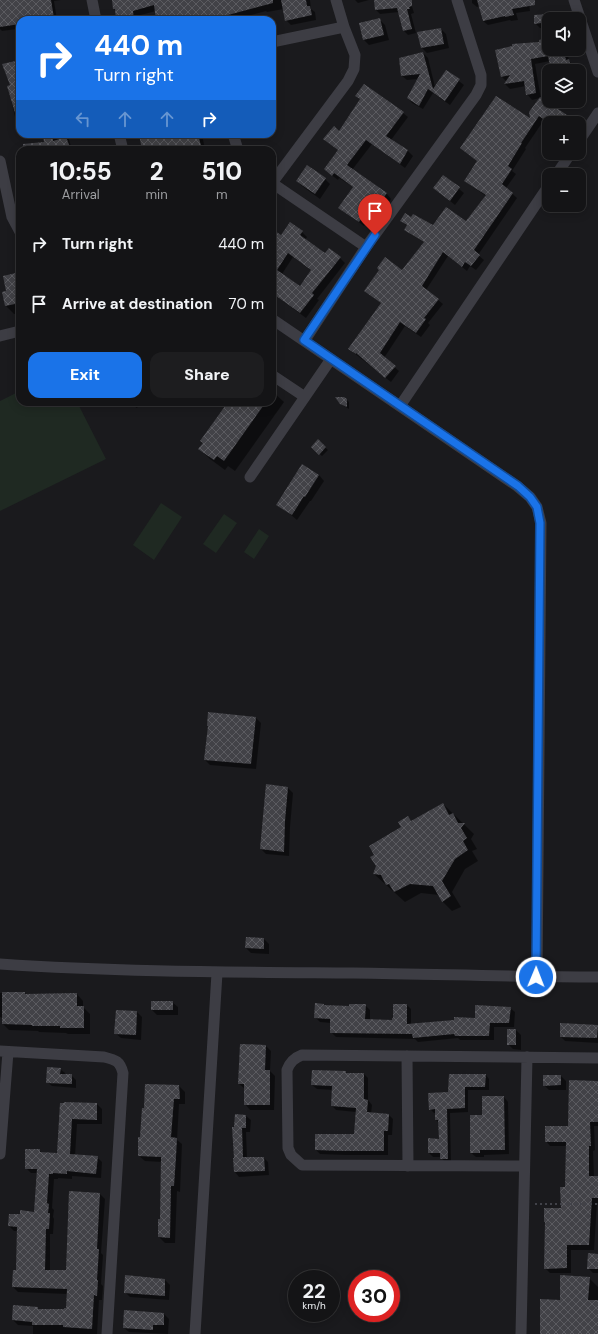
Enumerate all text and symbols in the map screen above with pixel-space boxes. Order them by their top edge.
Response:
map controls [542,12,586,212]
button: sound [542,12,586,56]
text: 440 m [94,27,183,64]
icon: right [28,32,80,84]
text: Turn right [94,63,174,87]
button: layers [542,64,586,108]
icon: left [72,108,94,130]
icon: ahead [114,108,136,130]
icon: ahead [156,108,178,130]
icon: right [198,108,220,130]
button: + [542,116,586,160]
text: 10:55 [50,156,112,187]
text: 2 [150,156,164,187]
text: 510 [201,156,242,187]
button: − [542,168,586,212]
text: Arrival [62,186,100,203]
text: min [145,186,168,203]
text: m [216,186,228,203]
pin [358,194,392,235]
icon: arrive [364,200,386,222]
icon: right [28,233,50,255]
text: Turn right [62,234,133,254]
text: 440 m [218,234,264,254]
icon: arrive [28,293,50,315]
text: Arrive at destination [62,294,213,314]
text: 70 m [229,294,264,314]
button: Exit [28,352,142,398]
button: Share [150,352,264,398]
position arrow [515,956,557,998]
speed limit sign: 30 [348,1270,400,1322]
text: 22 [302,1278,326,1304]
text: km/h [302,1299,326,1312]

